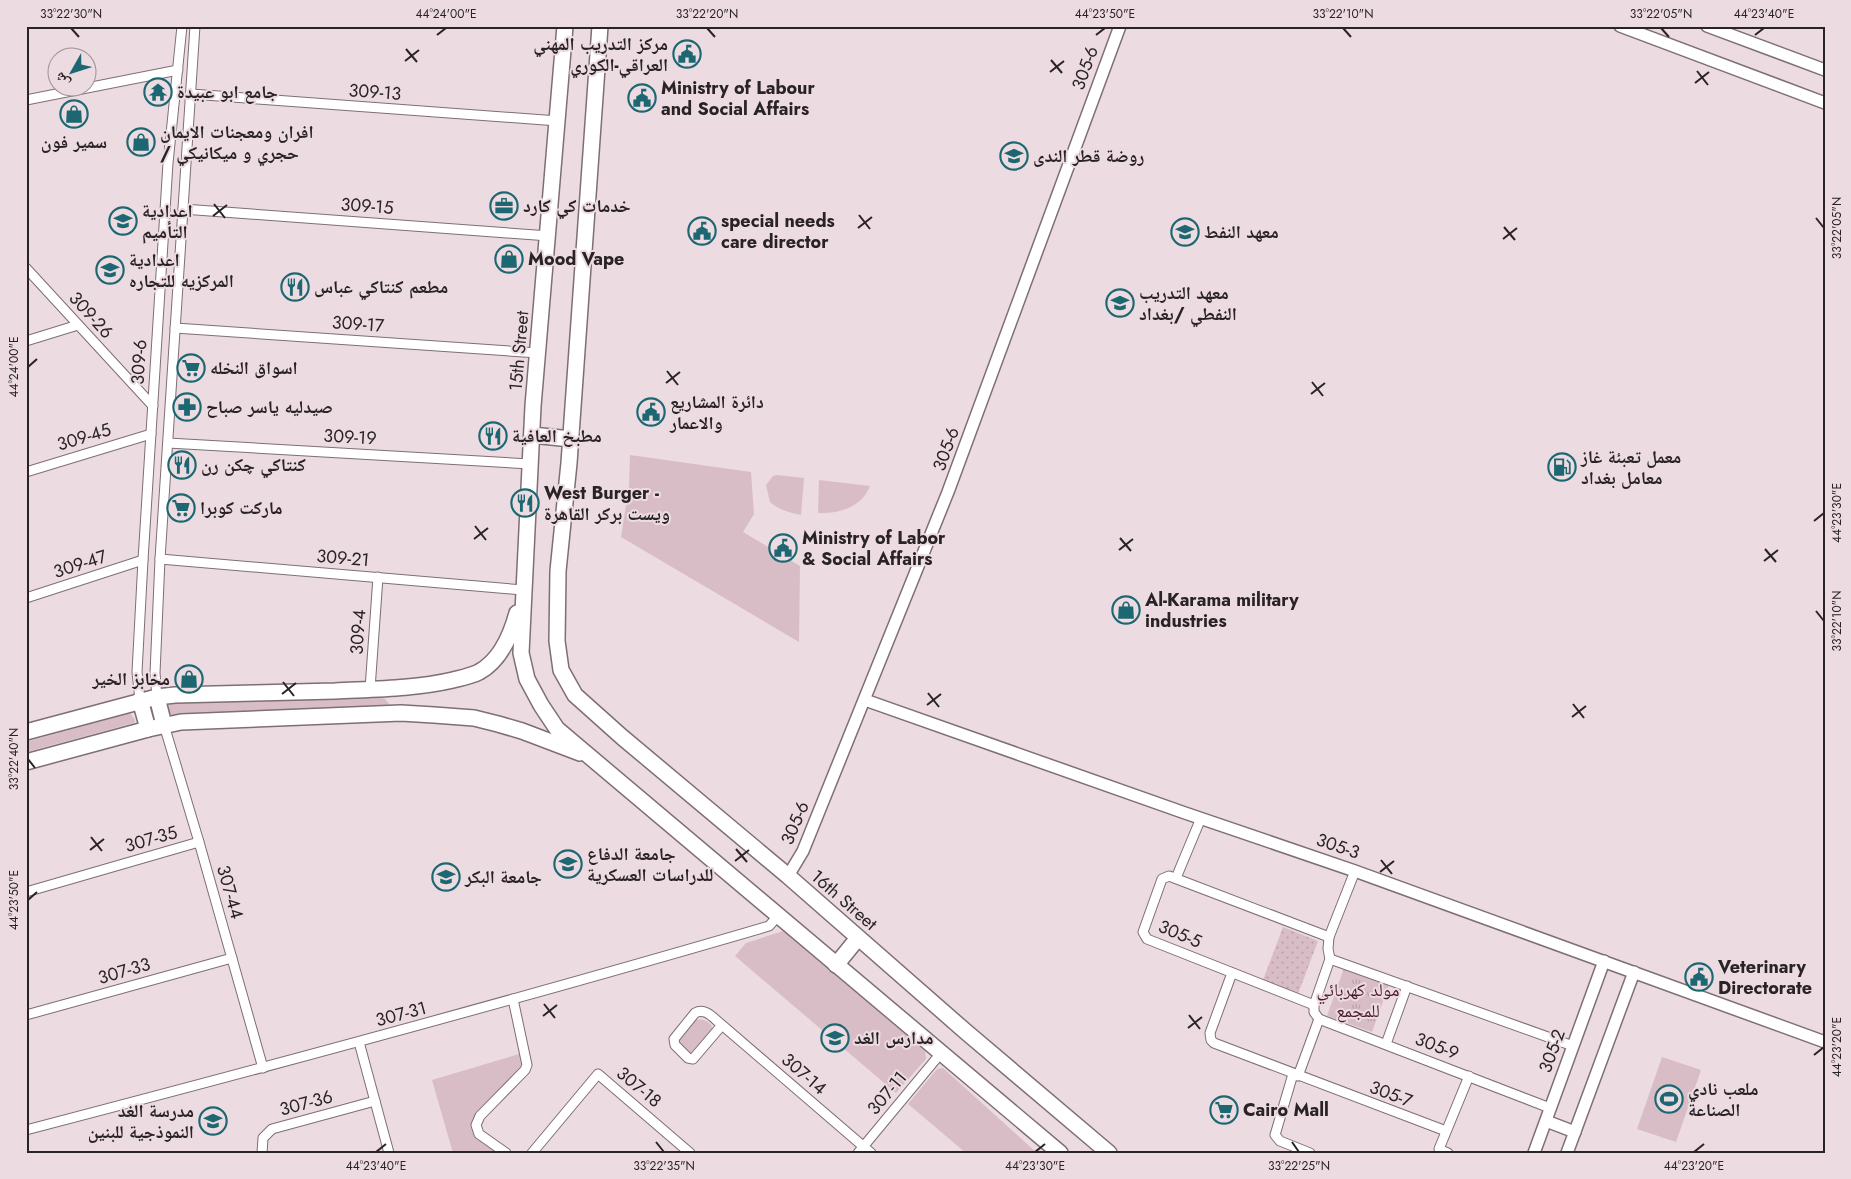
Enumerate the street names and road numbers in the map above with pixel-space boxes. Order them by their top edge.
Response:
street label: 305-6 [1065,42,1105,94]
street label: 309-13 [348,77,402,107]
street label: 309-15 [340,191,394,221]
street label: 309-26 [63,286,119,344]
street label: 309-17 [331,309,386,339]
street label: 15th Street [503,309,536,392]
street label: 309-6 [124,339,154,385]
street label: 309-45 [54,416,114,458]
street label: 309-19 [323,423,377,451]
street label: 305-6 [926,423,966,475]
street label: 309-47 [50,543,111,585]
street label: 309-21 [315,543,371,573]
street label: 309-4 [343,609,373,655]
street label: 305-6 [774,797,816,849]
street label: 307-35 [122,819,180,859]
street label: 305-3 [1313,826,1363,866]
street label: 307-44 [210,862,250,922]
street label: 16th Street [805,864,883,937]
street label: 305-5 [1154,913,1206,955]
street label: 307-33 [95,951,153,991]
street label: 307-31 [373,995,429,1033]
street label: 305-2 [1532,1025,1572,1077]
street label: 305-9 [1411,1026,1463,1066]
street label: 307-14 [776,1047,832,1101]
street label: 307-18 [611,1060,667,1114]
street label: 307-11 [861,1065,913,1121]
street label: 305-7 [1366,1074,1417,1114]
street label: 307-36 [277,1083,335,1123]

